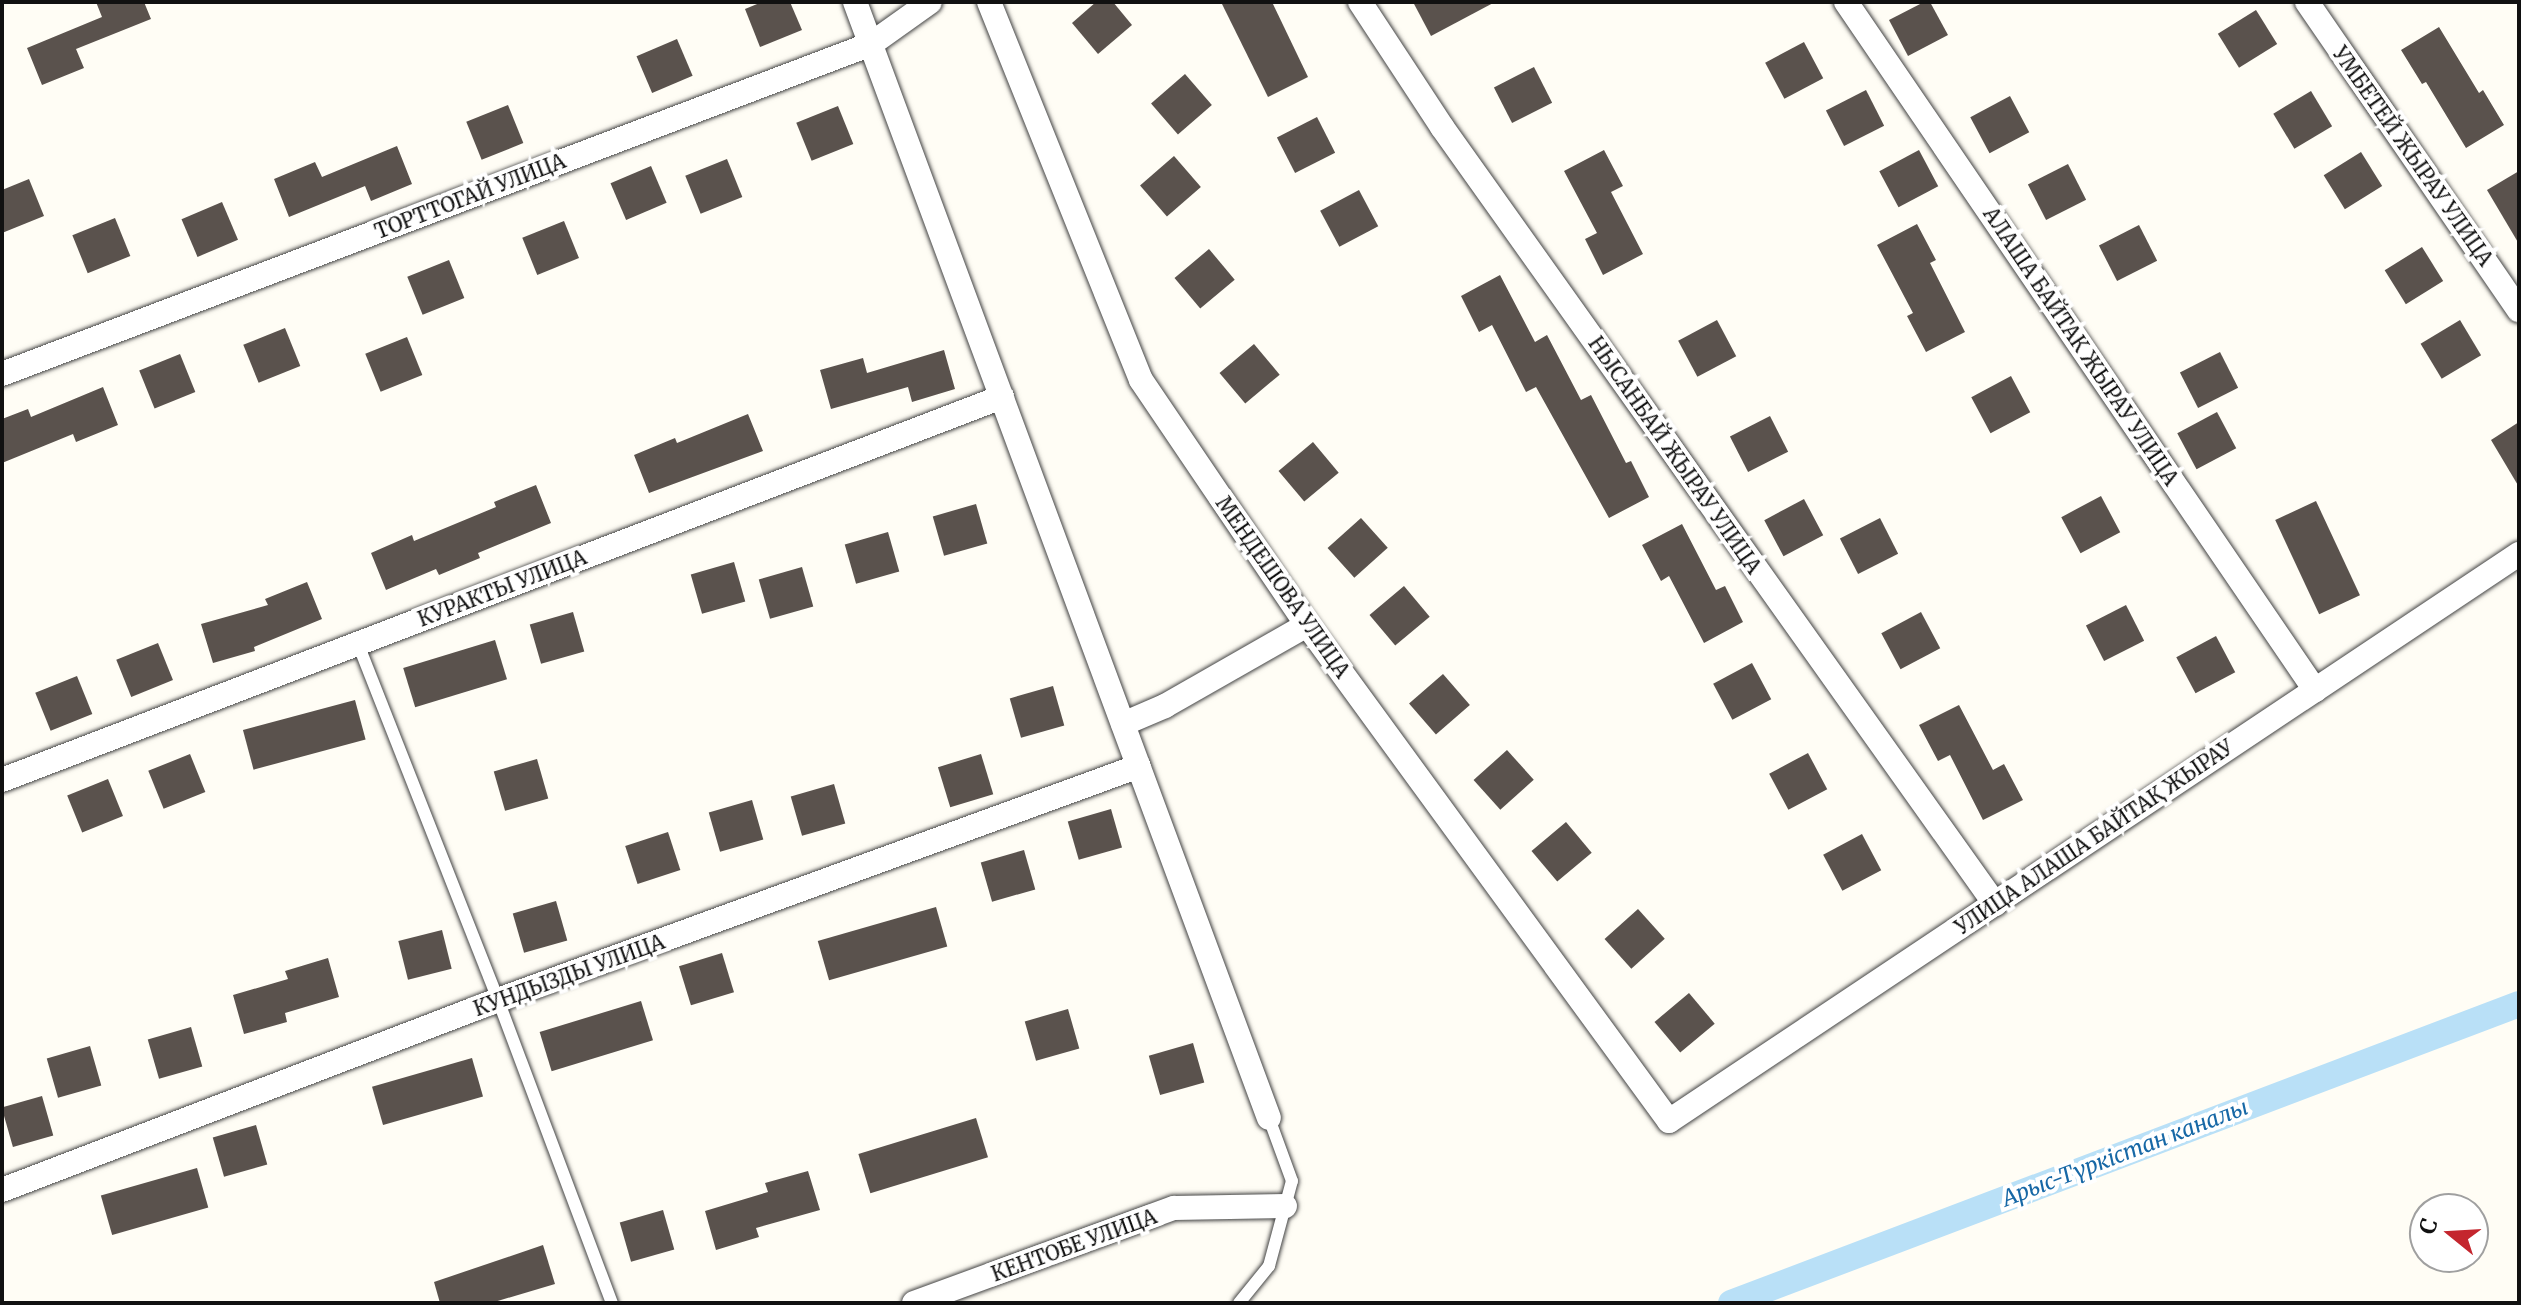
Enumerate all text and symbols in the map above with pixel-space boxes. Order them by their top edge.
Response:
street label: УМБЕТЕЙ ЖЫРАУ УЛИЦА [2328,42,2498,270]
street label: ТОРТТОГАЙ УЛИЦА [371,149,569,243]
street label: АЛАША БАЙТАК ЖЫРАУ УЛИЦА [1979,202,2183,490]
street label: НЫСАНБАЙ ЖЫРАУ УЛИЦА [1584,332,1766,578]
street label: МЕНДЕШОВА УЛИЦА [1211,492,1355,682]
street label: КУРАКТЫ УЛИЦА [414,545,590,631]
street label: УЛИЦА АЛАША БАЙТАҚ ЖЫРАУ [1950,735,2238,939]
street label: КУНДЫЗДЫ УЛИЦА [470,929,668,1021]
water label: Арыс-Түркістан каналы [1998,1094,2252,1212]
north arrow [2409,1193,2489,1273]
street label: КЕНТОБЕ УЛИЦА [988,1204,1160,1286]
text: С [2413,1215,2444,1237]

